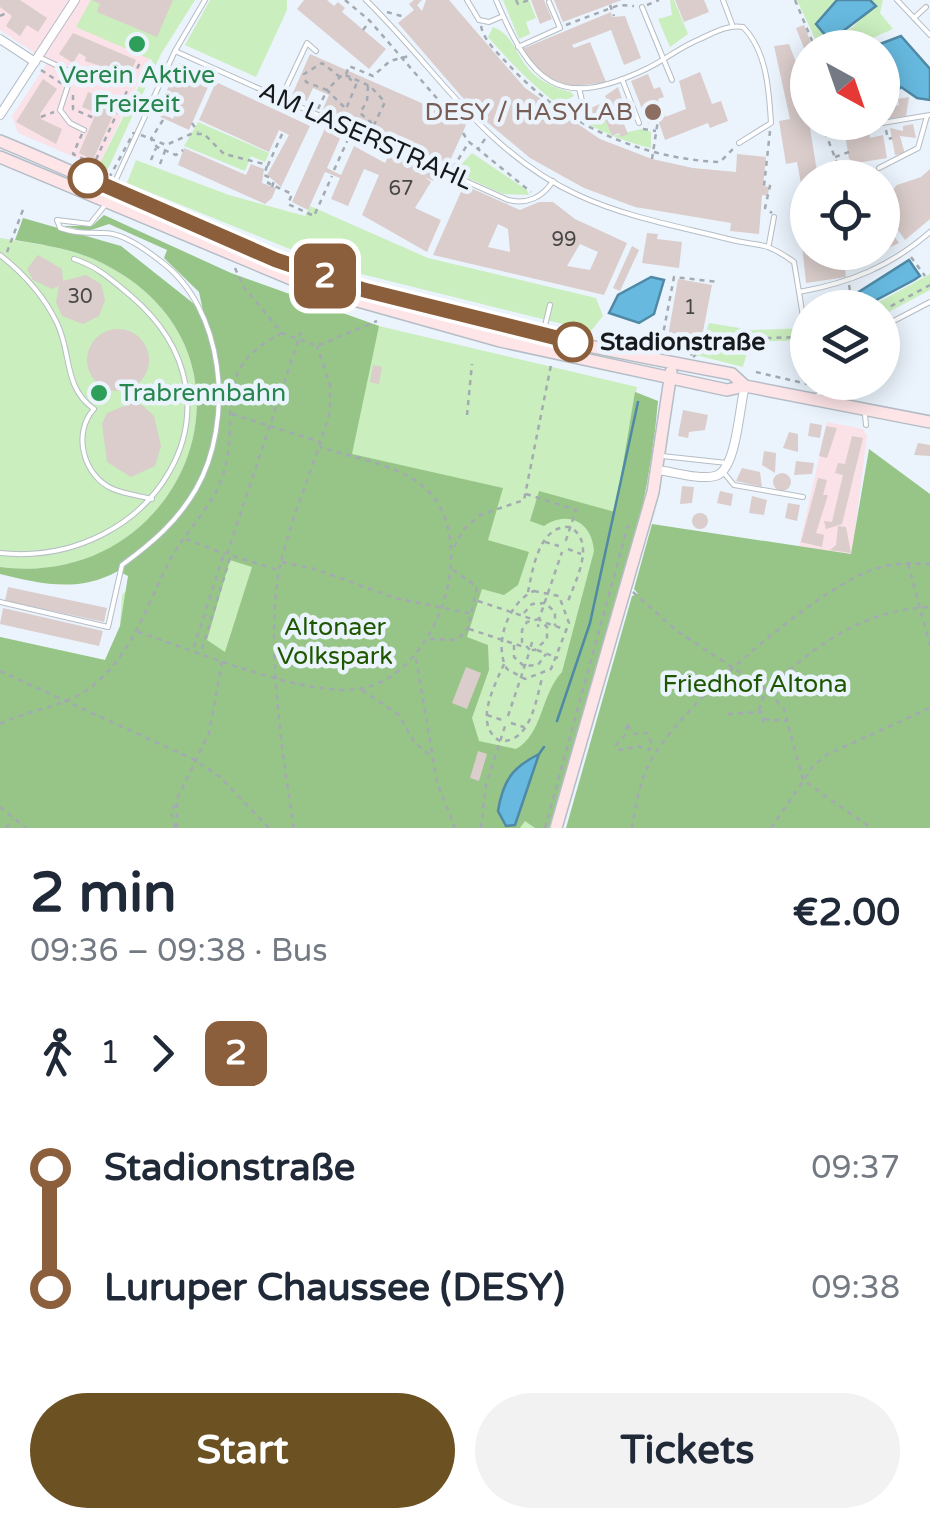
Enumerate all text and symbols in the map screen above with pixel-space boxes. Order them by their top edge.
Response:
north arrow [790,30,900,140]
map controls [790,30,900,400]
marker: Verein Aktive Freizeit [126,33,148,55]
place label: Verein Aktive Freizeit [59,60,215,119]
street label: AM LASERSTRAHL [255,75,478,197]
place label: DESY / HASYLAB [424,97,633,127]
marker: DESY / HASYLAB [642,101,664,123]
unlabelled marker [69,159,107,197]
button: locate [790,160,900,270]
house number: 67 [388,177,414,201]
house number: 99 [551,228,577,252]
line badge: 2 [292,244,358,308]
text: 2 [314,255,336,297]
house number: 30 [67,285,93,309]
button: layers [790,290,900,400]
house number: 1 [684,296,696,320]
marker: Stadionstraße [554,323,592,361]
place label: Stadionstraße [600,327,765,357]
place label: Trabrennbahn [119,378,286,408]
marker: Trabrennbahn [88,382,110,404]
park label: Altonaer Volkspark [277,612,393,671]
park label: Friedhof Altona [662,669,848,699]
text: 2 min [30,861,177,927]
text: €2.00 [793,890,900,936]
text: 09:36 – 09:38 · Bus [30,932,328,970]
icon: walk [30,1026,85,1081]
icon: forward [135,1026,190,1081]
text: 2 [225,1032,247,1074]
text: 1 [100,1034,120,1072]
text: Stadionstraße [104,1145,355,1191]
text: 09:37 [811,1149,900,1187]
text: Luruper Chaussee (DESY) [104,1265,565,1311]
text: 09:38 [811,1269,900,1307]
button: Start [30,1393,455,1508]
button: Tickets [475,1393,900,1508]

